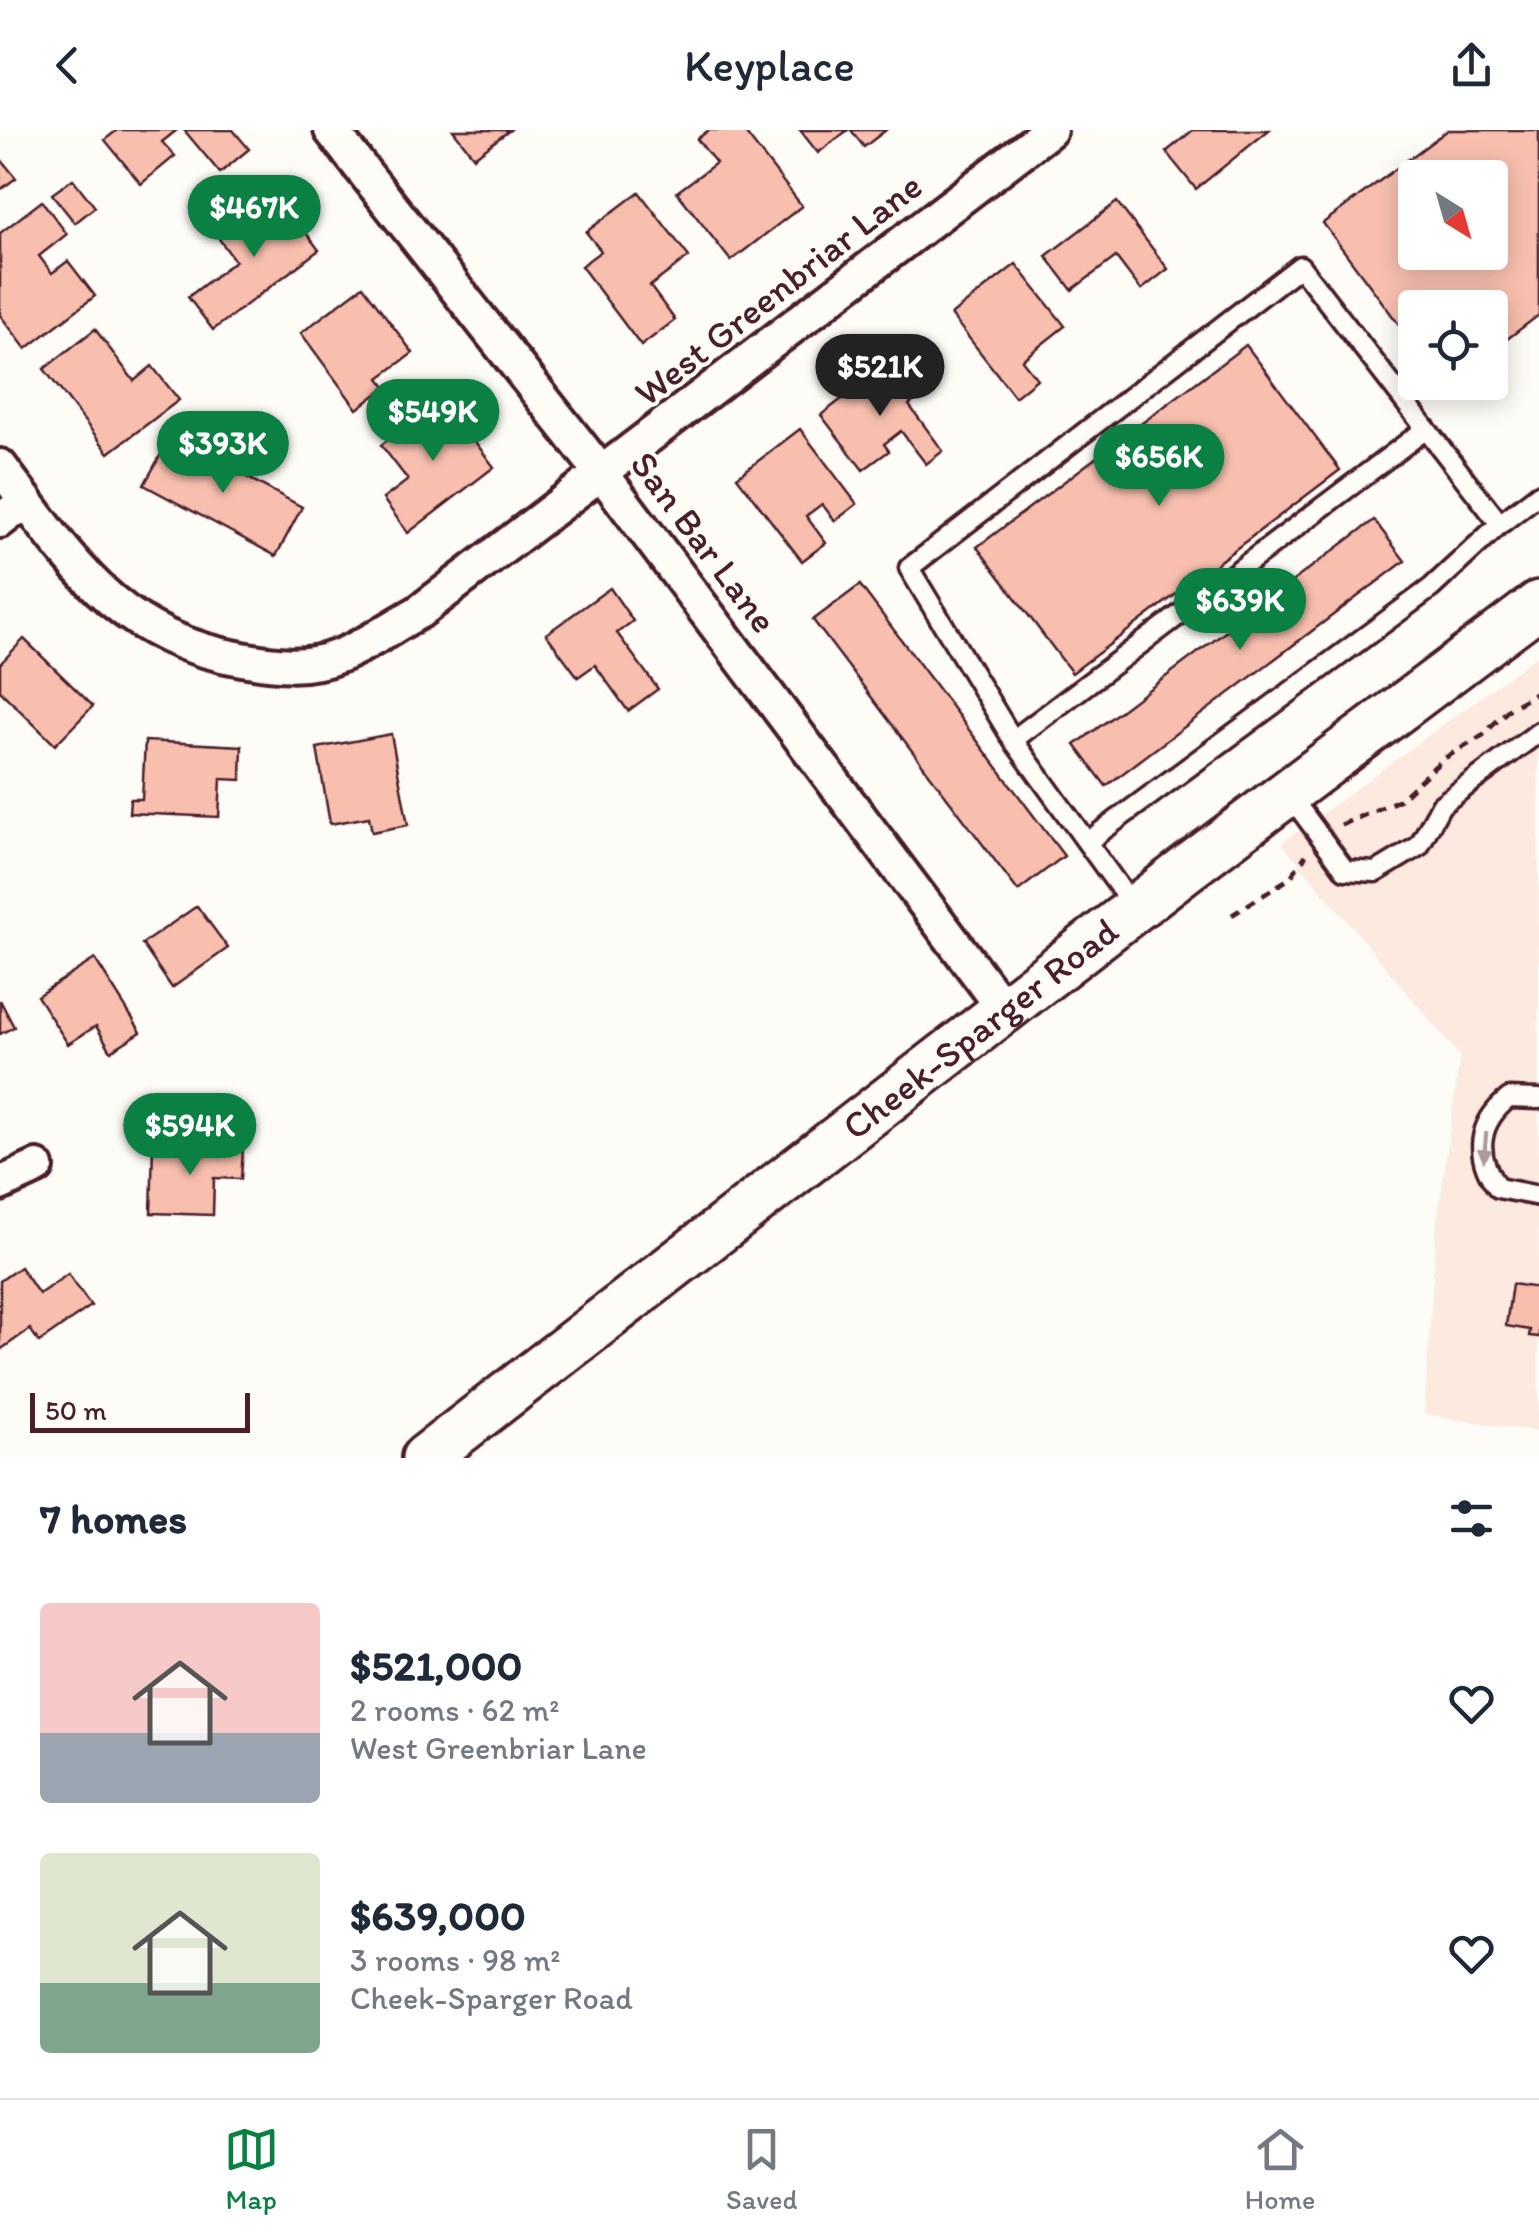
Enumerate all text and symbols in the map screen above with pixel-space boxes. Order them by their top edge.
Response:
icon: back [40,38,95,93]
text: Keyplace [684,38,855,92]
icon: share [1444,38,1499,93]
north arrow [1398,160,1508,270]
map controls [1398,160,1508,400]
street label: West Greenbriar Lane [625,162,931,416]
pin: $467K [184,175,324,260]
text: $467K [210,188,298,226]
button: locate [1398,290,1508,400]
pin: $521K [810,334,950,419]
text: $521K [837,347,923,385]
pin: $549K [363,379,503,464]
text: $549K [388,392,478,430]
pin: $393K [153,411,293,496]
text: $393K [179,424,267,462]
pin: $656K [1089,424,1229,509]
text: $656K [1115,437,1203,475]
street label: San Bar Lane [621,442,787,642]
pin: $639K [1170,568,1310,653]
text: $639K [1196,581,1284,619]
street label: Cheek-Sparger Road [833,907,1127,1149]
pin: $594K [120,1093,260,1178]
text: $594K [145,1106,235,1144]
one-way arrow [1476,1132,1492,1163]
scale bar [30,1388,250,1432]
text: 50 m [45,1393,107,1427]
icon: filters [1444,1491,1499,1546]
text: 7 homes [40,1493,187,1544]
text: $521,000 [350,1640,523,1691]
icon: home [120,1643,240,1763]
icon: heart [1444,1676,1499,1731]
text: 2 rooms · 62 m² [350,1691,559,1729]
text: West Greenbriar Lane [350,1729,647,1767]
text: $639,000 [350,1890,526,1941]
icon: home [120,1893,240,2013]
icon: heart [1444,1926,1499,1981]
text: 3 rooms · 98 m² [350,1941,561,1979]
text: Cheek-Sparger Road [350,1979,633,2017]
tab: Map [224,2122,279,2216]
tab: Saved [726,2122,797,2216]
tab: Home [1245,2122,1315,2216]

